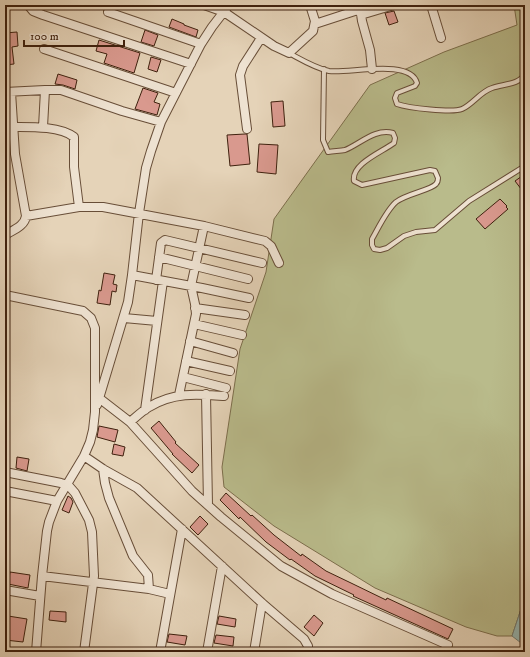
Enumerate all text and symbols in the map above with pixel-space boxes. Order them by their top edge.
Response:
scale bar [24,22,124,48]
text: 100 m [30,29,59,44]

